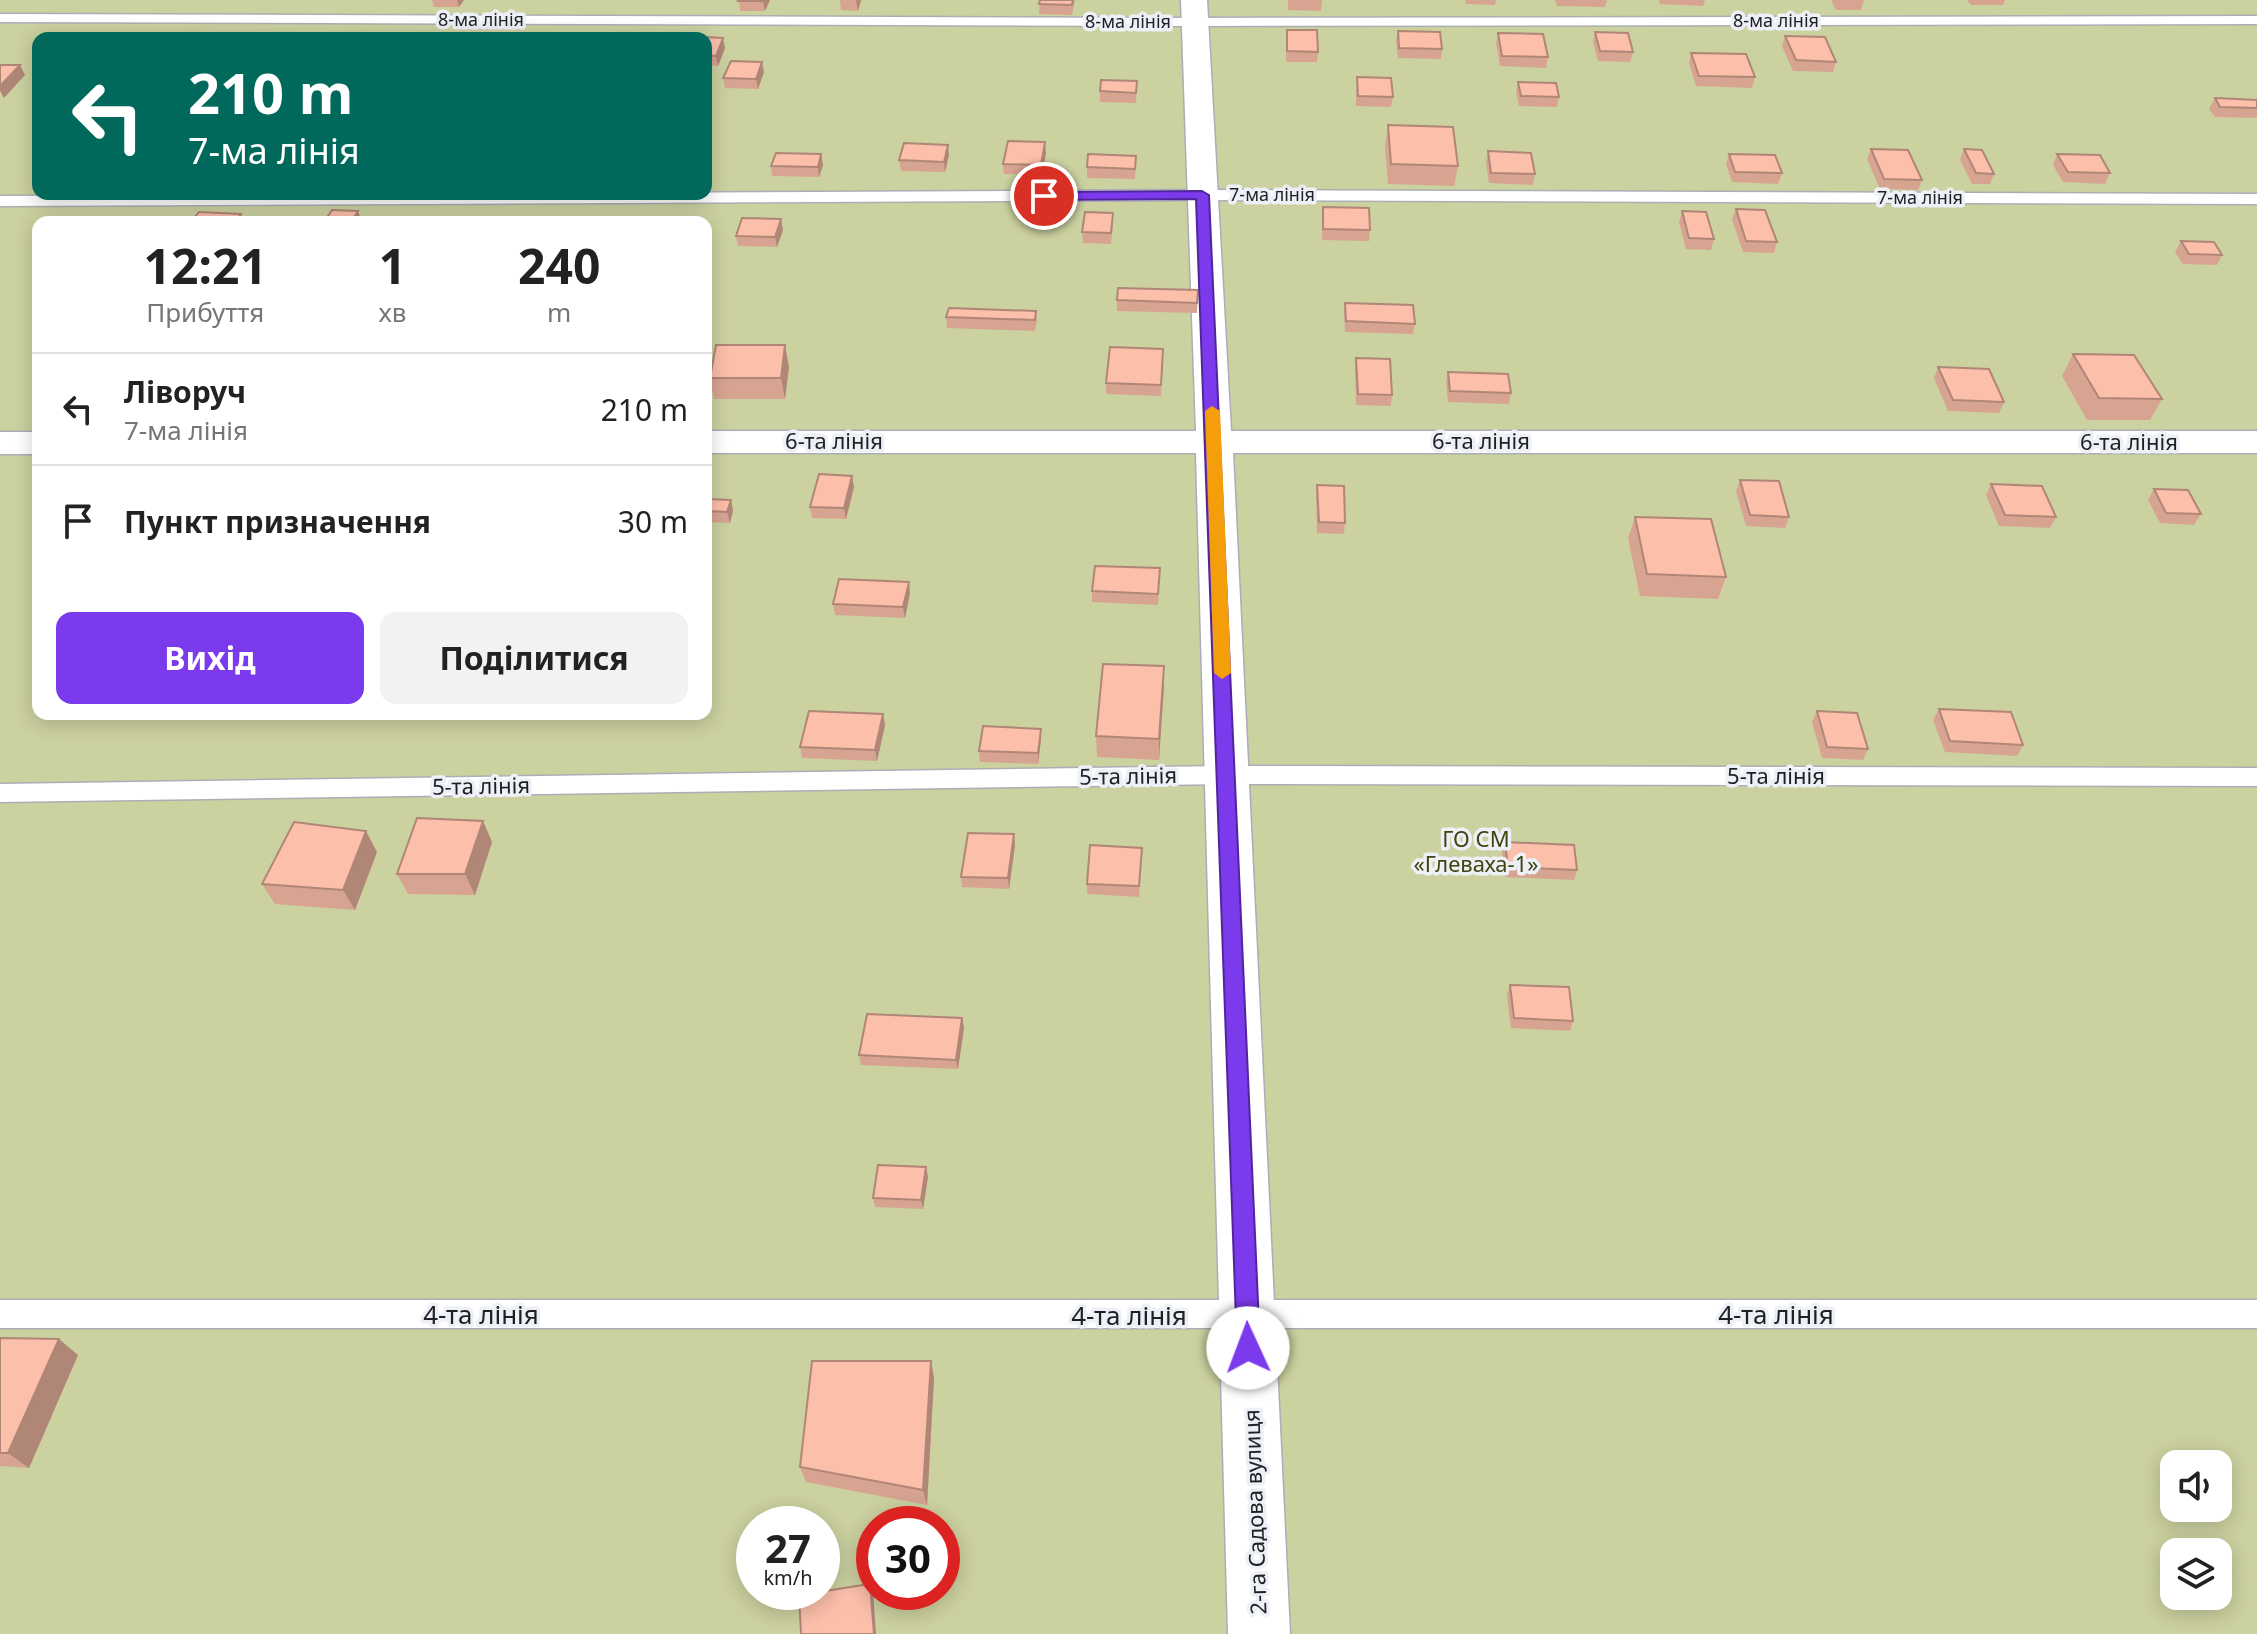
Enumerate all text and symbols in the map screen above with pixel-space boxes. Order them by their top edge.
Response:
street label: 8-ма лінія [438,7,524,31]
street label: 8-ма лінія [1733,8,1819,32]
street label: 8-ма лінія [1085,9,1171,33]
text: 210 m [188,54,353,130]
icon: left [56,64,160,168]
text: 7-ма лінія [188,126,360,175]
pin [1010,162,1078,230]
icon: arrive [1022,174,1066,218]
street label: 7-ма лінія [1229,182,1315,206]
street label: 7-ма лінія [1877,185,1963,209]
text: 12:21 [144,233,267,298]
text: 1 [379,233,406,298]
text: 240 [518,233,600,298]
text: Прибуття [146,294,264,330]
text: хв [378,294,406,330]
text: m [547,294,571,330]
text: Ліворуч [124,371,246,412]
icon: left [56,387,100,431]
text: 210 m [601,389,688,430]
text: 7-ма лінія [124,412,248,448]
street label: 6-та лінія [785,425,883,455]
street label: 6-та лінія [1432,425,1530,455]
street label: 6-та лінія [2080,426,2178,456]
icon: arrive [56,499,100,543]
text: Пункт призначення [124,501,431,542]
text: 30 m [618,501,688,542]
button: Вихід [56,612,364,704]
button: Поділитися [380,612,688,704]
street label: 5-та лінія [1079,759,1177,791]
street label: 5-та лінія [1727,760,1825,790]
street label: 5-та лінія [432,769,530,801]
park label: ГО СМ «Глеваха-1» [1414,823,1538,878]
street label: 4-та лінія [423,1296,539,1332]
street label: 4-та лінія [1718,1296,1834,1332]
street label: 4-та лінія [1071,1297,1187,1333]
position arrow [1206,1306,1290,1390]
street label: 2-га Садова вулиця [1235,1409,1273,1615]
map controls [2160,1450,2232,1610]
button: sound [2160,1450,2232,1522]
speed limit sign: 30 [856,1506,960,1610]
text: 27 [765,1520,811,1575]
button: layers [2160,1538,2232,1610]
text: km/h [763,1564,813,1591]

